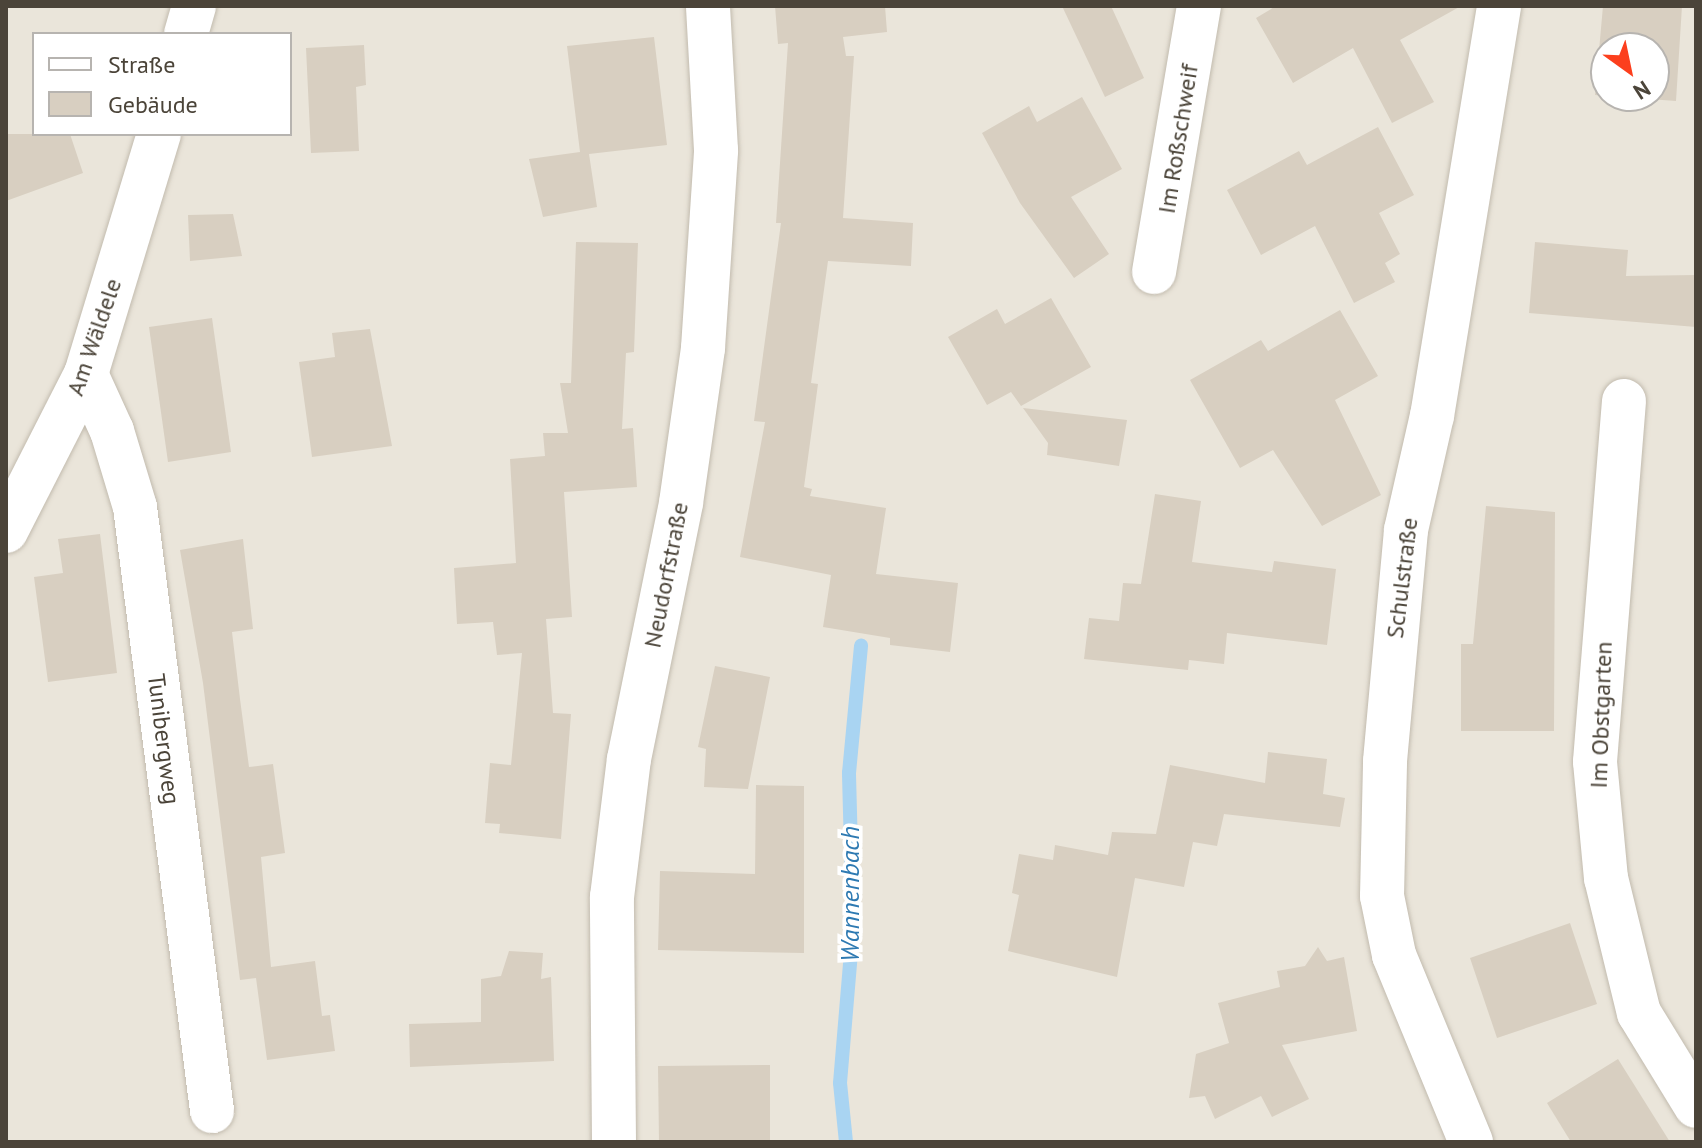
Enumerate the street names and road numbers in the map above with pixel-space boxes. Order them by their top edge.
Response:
street label: Im Roßschweif [1152,62,1204,216]
street label: Am Wäldele [60,274,128,400]
street label: Neudorfstraße [638,500,694,650]
street label: Schulstraße [1380,516,1424,640]
street label: Im Obstgarten [1584,641,1618,789]
street label: Tunibergweg [142,672,186,806]

